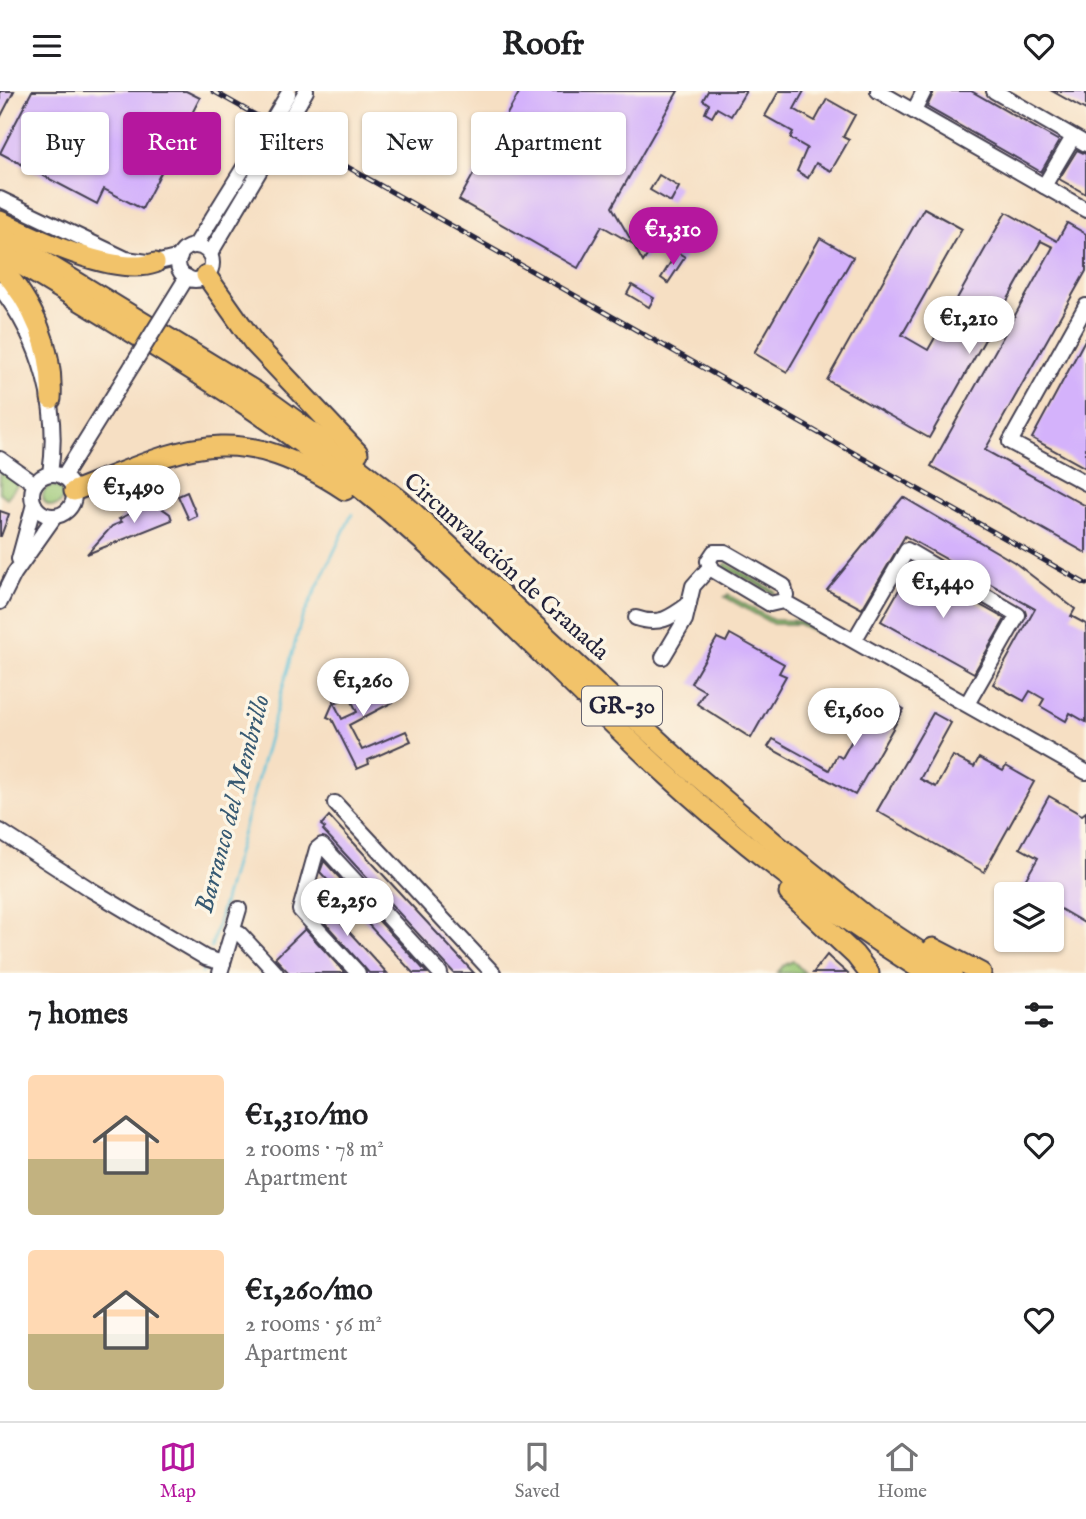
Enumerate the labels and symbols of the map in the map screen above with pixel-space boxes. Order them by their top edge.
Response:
pin: €1,310 [616,207,730,267]
pin: €1,210 [912,296,1026,356]
pin: €1,490 [77,465,191,525]
street label: Circunvalación de Granada [397,466,616,668]
pin: €1,440 [886,561,1000,620]
pin: €1,260 [306,659,420,718]
road number: GR-30 [582,687,662,726]
pin: €1,600 [797,689,911,748]
water label: Barranco del Membrillo [188,691,278,917]
pin: €2,250 [290,879,404,938]

